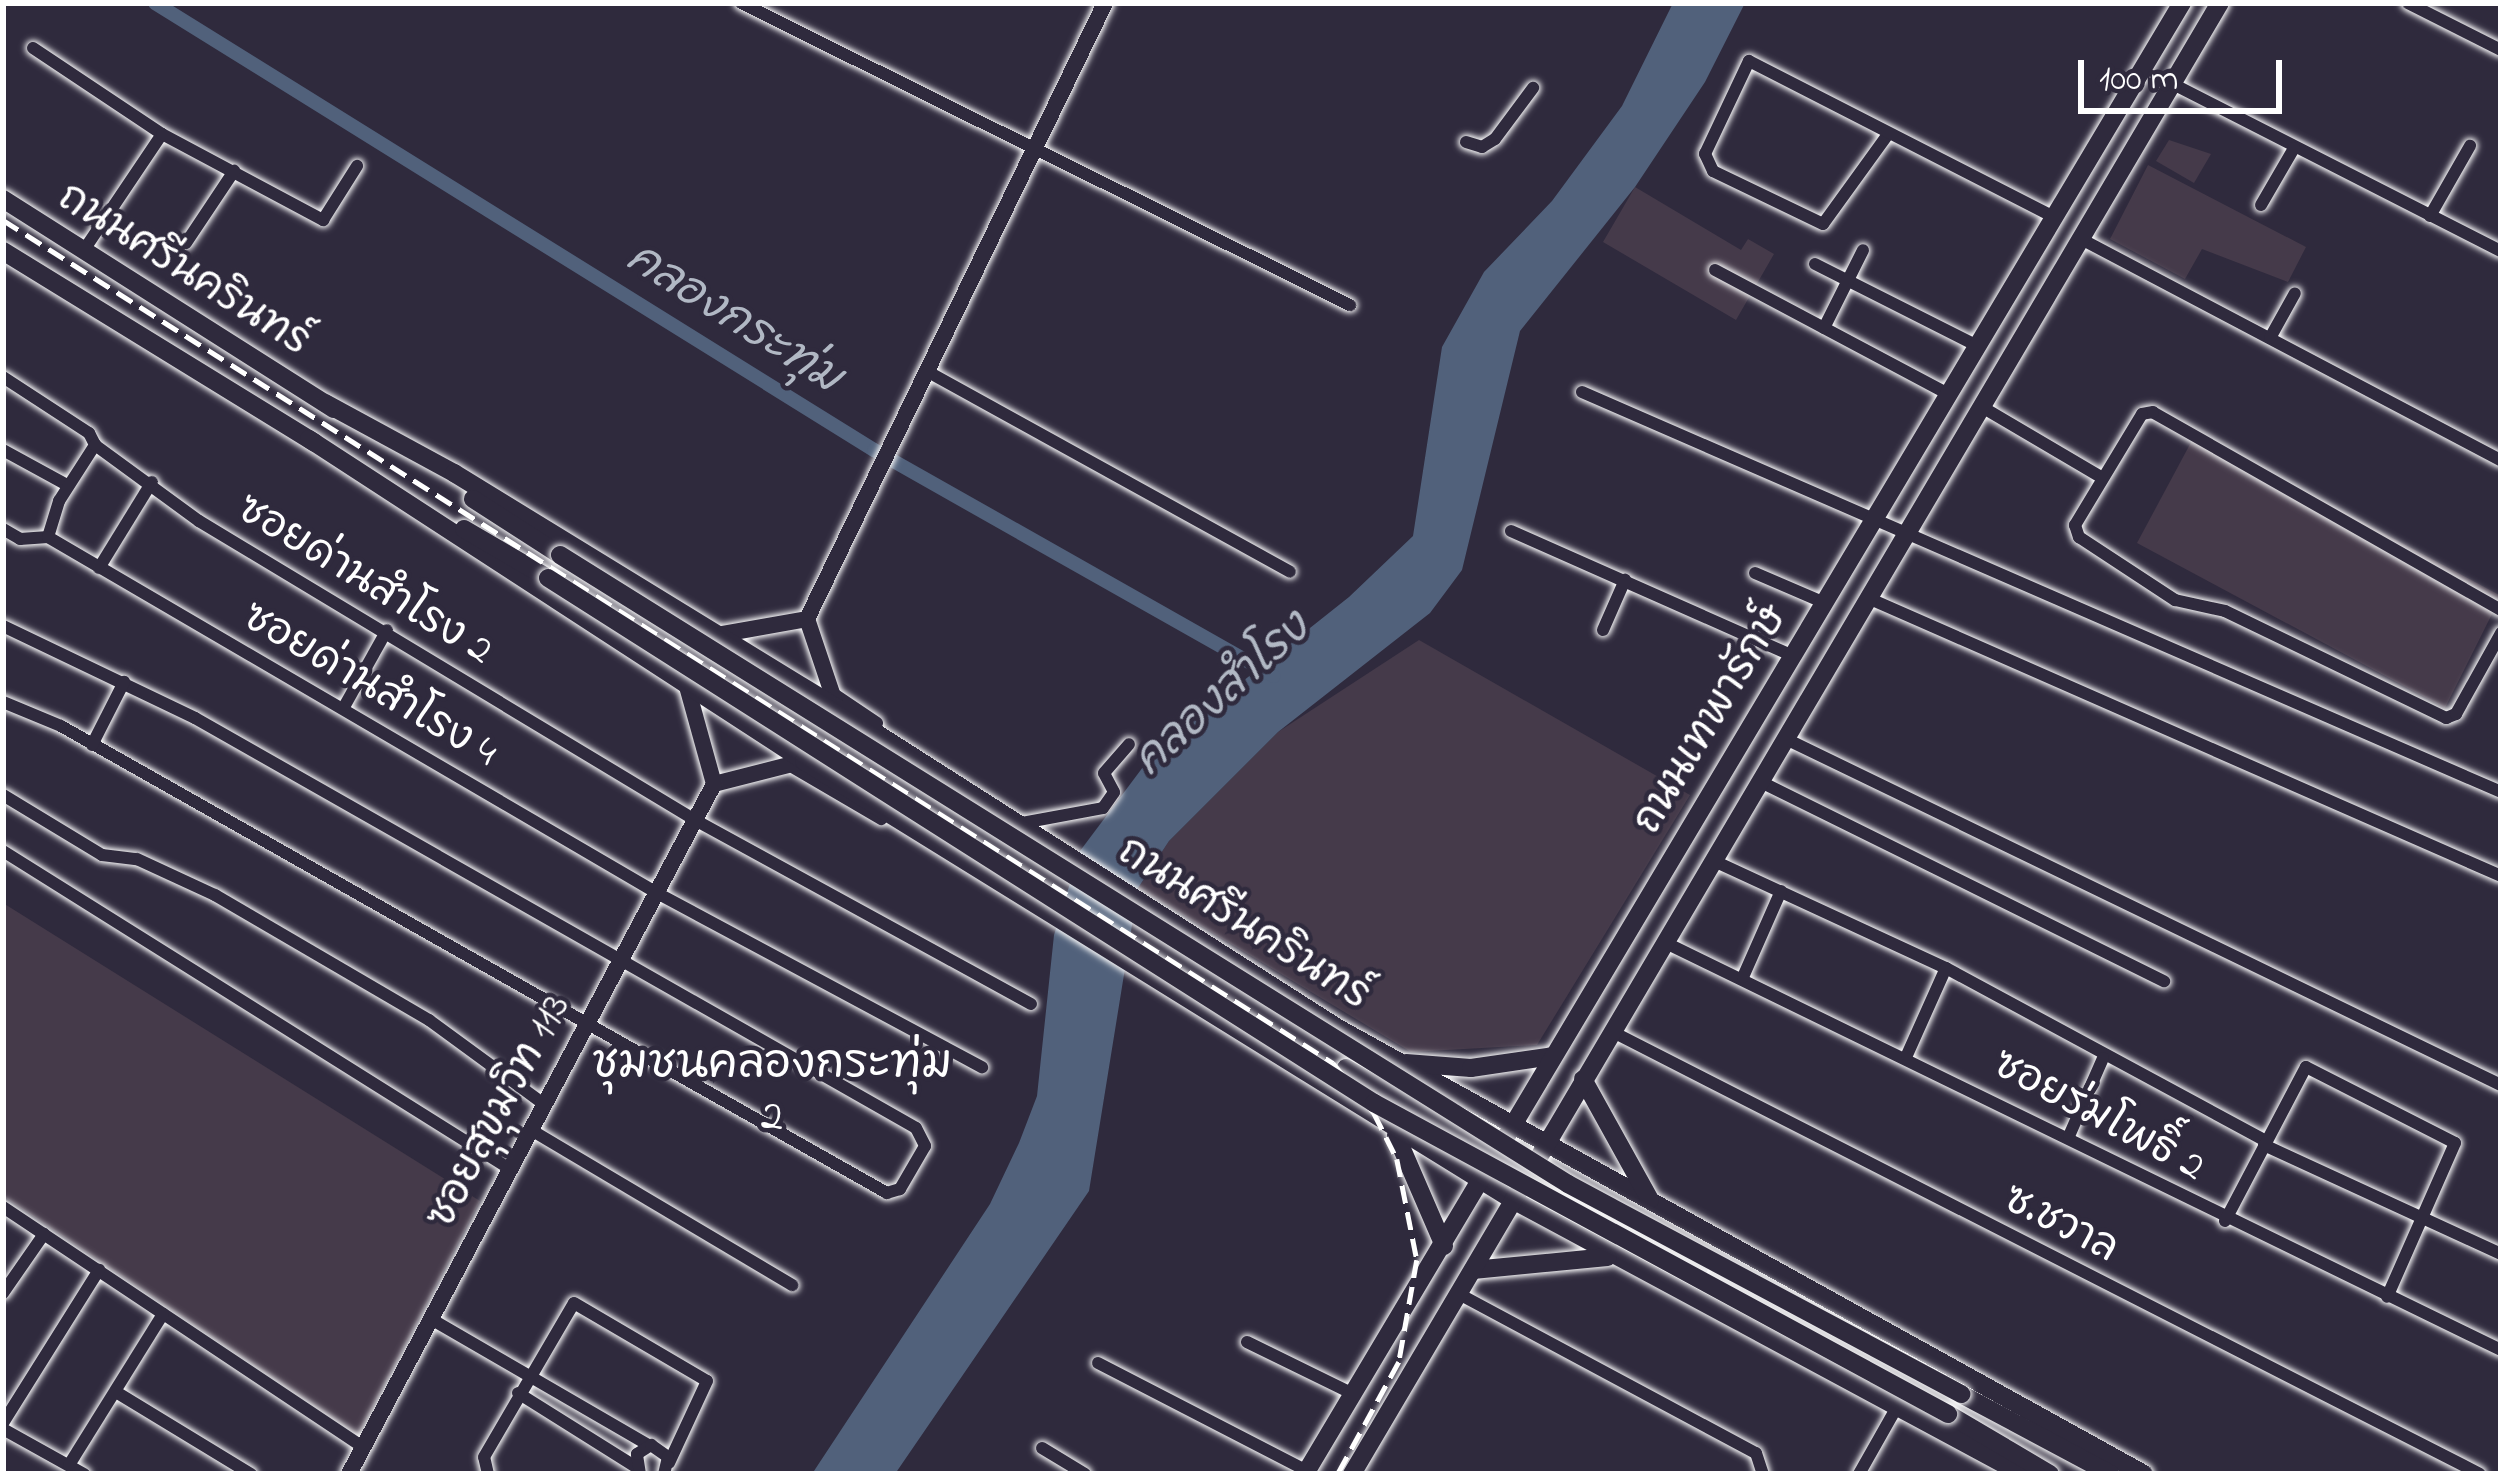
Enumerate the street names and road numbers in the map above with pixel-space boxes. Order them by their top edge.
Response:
street label: ถนนศรีนครินทร์ [48,173,318,369]
street label: ซอยด่านสำโรง 2 [227,485,501,677]
street label: ซอยด่านสำโรง 4 [233,593,505,779]
street label: ถนนเทพารักษ์ [1624,596,1800,844]
street label: ถนนศรีนครินทร์ [1108,827,1378,1023]
street label: ซอยสุขุมวิท 113 [417,986,583,1238]
street label: ซอยร่มโพธิ์ 2 [1983,1040,2213,1194]
street label: ซ.ชวาล [1994,1175,2126,1275]

